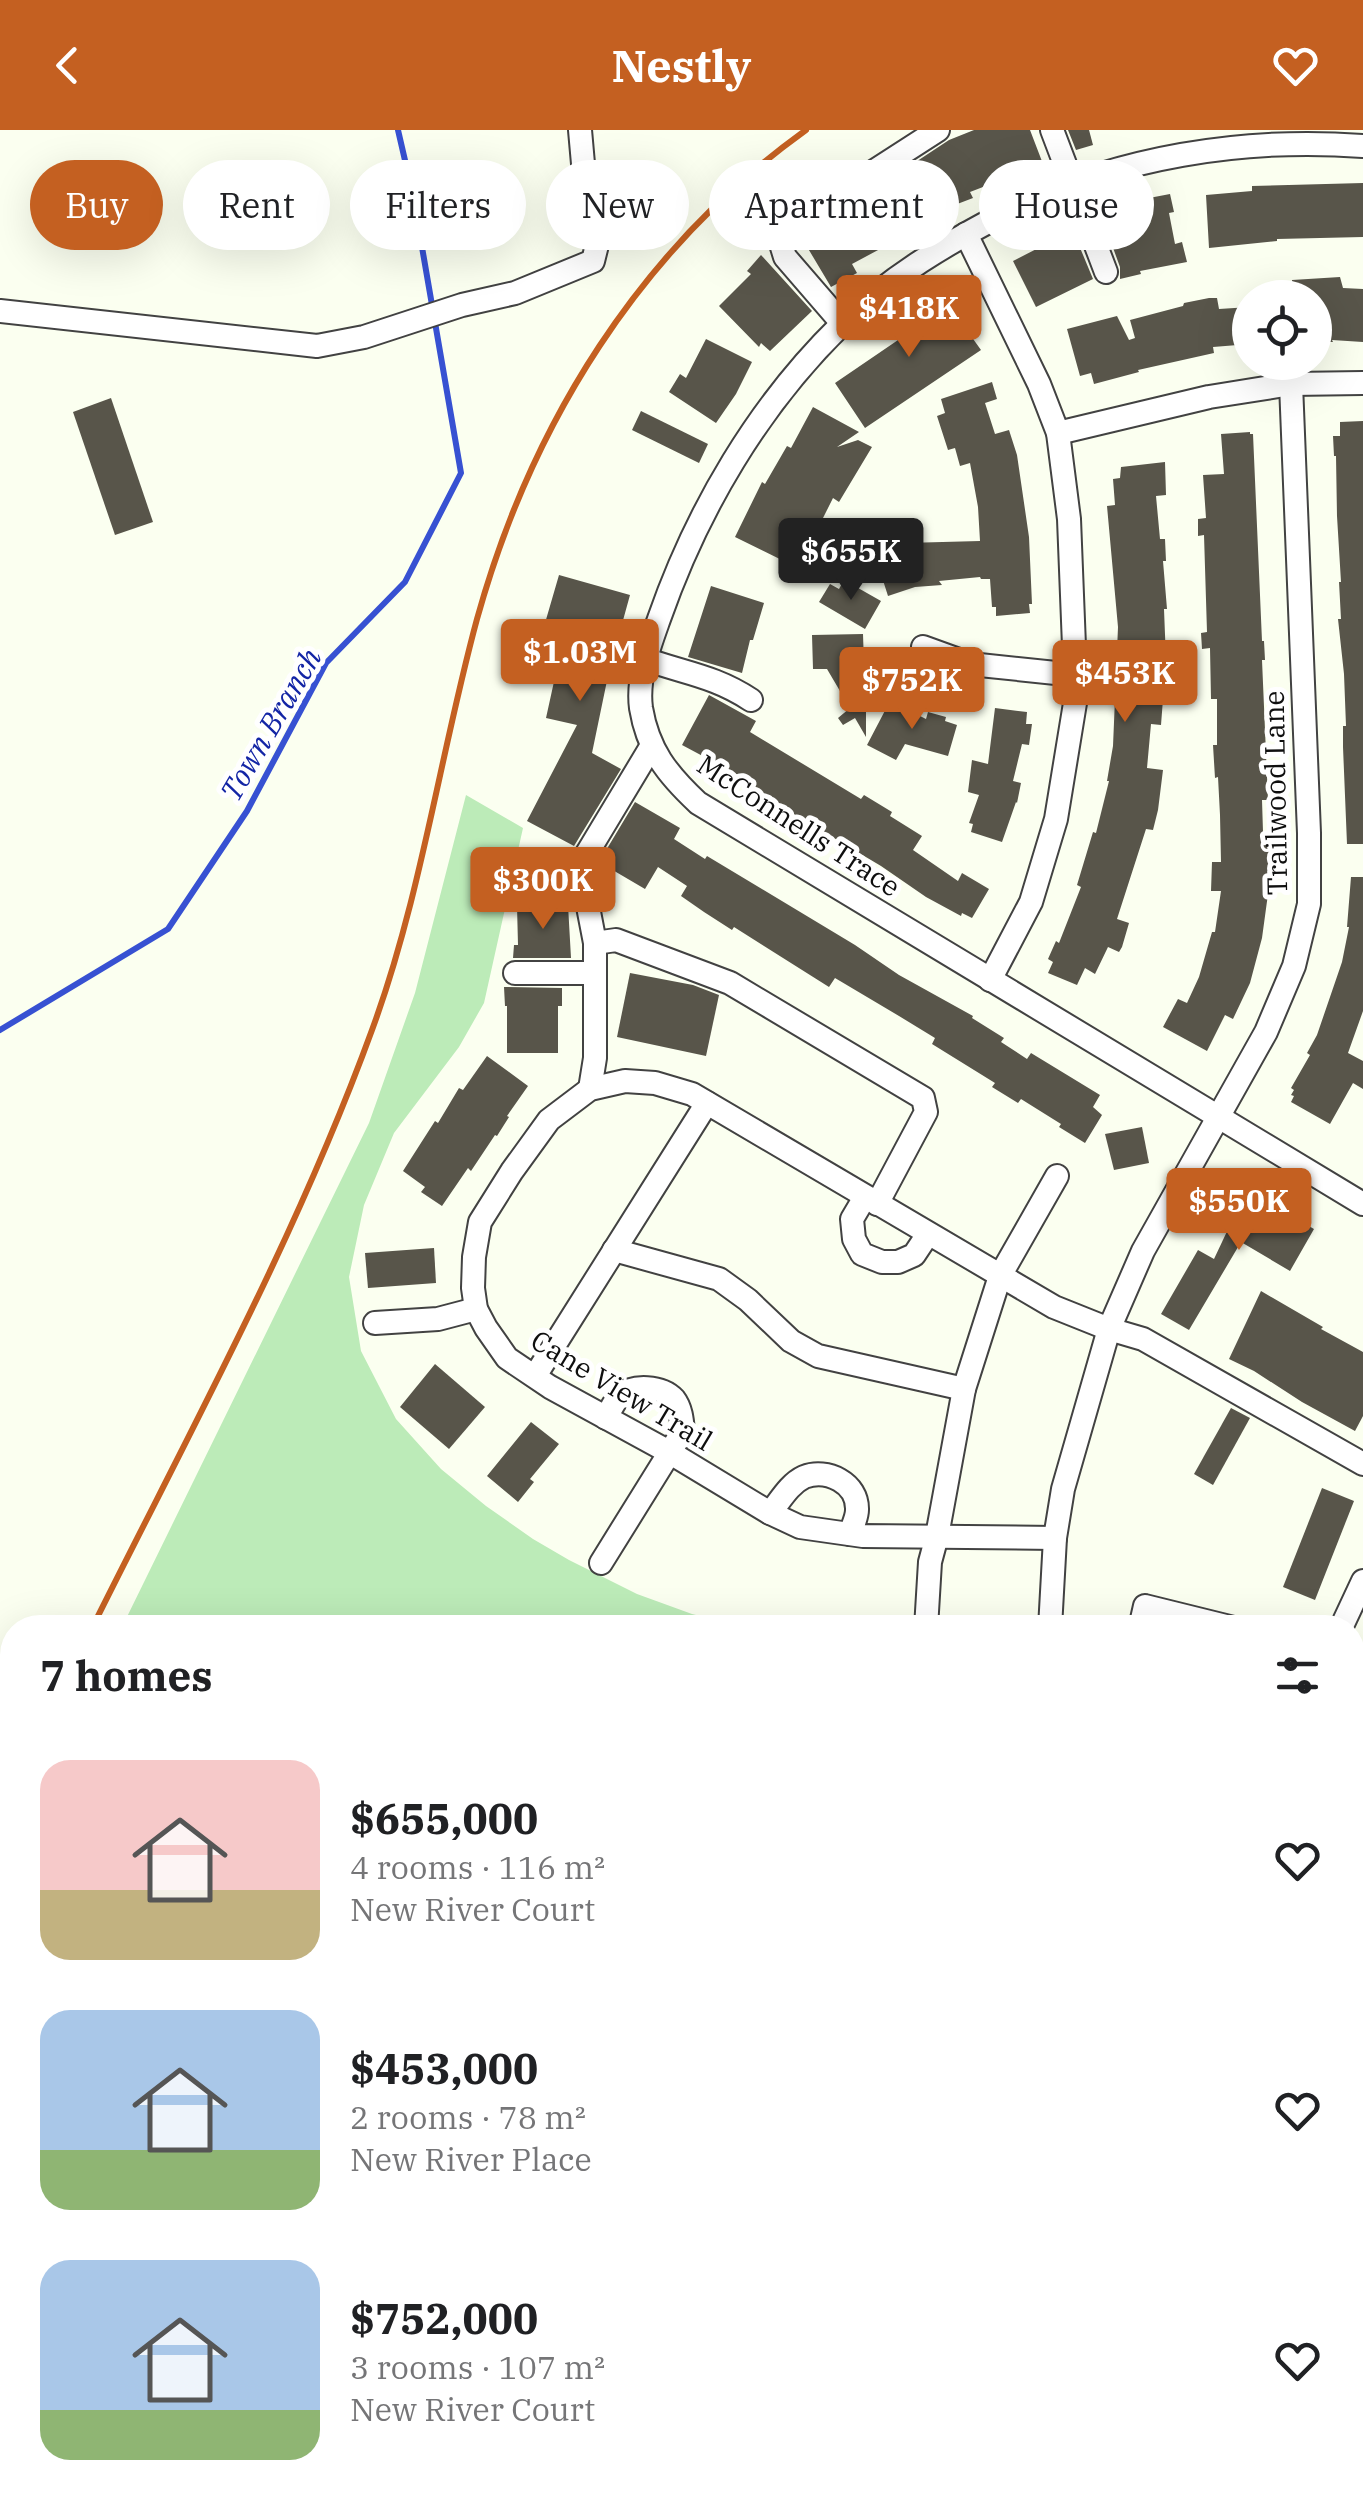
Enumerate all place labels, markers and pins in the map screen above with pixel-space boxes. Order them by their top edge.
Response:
pin: $418K [839,275,979,360]
pin: $655K [781,518,921,603]
pin: $1.03M [499,619,661,704]
pin: $453K [1055,640,1195,725]
pin: $752K [842,647,982,732]
pin: $300K [473,847,613,932]
pin: $550K [1169,1168,1309,1253]

